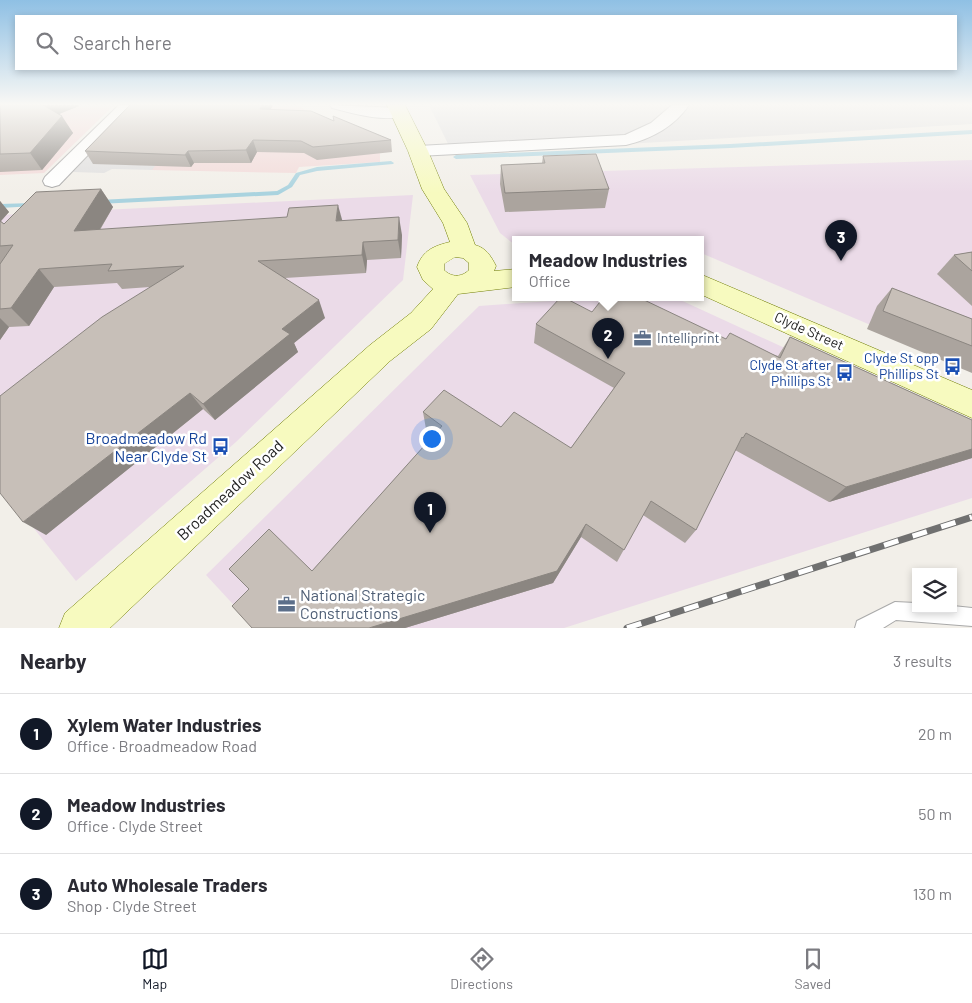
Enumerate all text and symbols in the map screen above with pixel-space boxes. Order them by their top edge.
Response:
search box [15,15,957,70]
icon: search [33,29,61,57]
text: Search here [73,31,172,54]
pin: 3 [825,220,857,261]
popup [512,236,704,301]
text: Meadow Industries [529,248,687,271]
text: Office [529,271,571,290]
street label: Clyde Street [772,308,846,353]
pin: 2 [592,318,624,359]
office icon: Intelliprint [633,328,653,348]
place label: Intelliprint [657,329,720,346]
place label: Clyde St opp Phillips St [864,349,939,382]
place label: Clyde St after Phillips St [750,356,831,389]
bus stop icon: Clyde St opp Phillips St [943,356,963,376]
bus stop icon: Clyde St after Phillips St [835,363,855,383]
your location [419,426,445,452]
place label: Broadmeadow Rd Near Clyde St [85,428,207,465]
street label: Broadmeadow Road [173,435,287,544]
bus stop icon: Broadmeadow Rd Near Clyde St [211,437,231,457]
pin: 1 [414,492,446,533]
map controls [912,568,957,613]
button: layers [912,568,957,613]
place label: National Strategic Constructions [300,585,425,622]
office icon: National Strategic Constructions [276,594,296,614]
text: Nearby [20,648,86,673]
text: 3 results [893,651,952,670]
text: Xylem Water Industries [67,713,262,736]
text: 1 [33,724,39,743]
text: 20 m [918,724,952,743]
text: Office · Broadmeadow Road [67,736,257,755]
text: Meadow Industries [67,793,225,816]
text: 2 [32,804,40,823]
text: 50 m [918,804,952,823]
text: Office · Clyde Street [67,816,203,835]
text: Auto Wholesale Traders [67,873,267,896]
text: 3 [32,884,40,903]
text: 130 m [913,884,952,903]
text: Shop · Clyde Street [67,896,197,915]
tab: Map [141,945,169,992]
tab: Directions [450,945,513,992]
tab: Saved [794,945,831,992]

